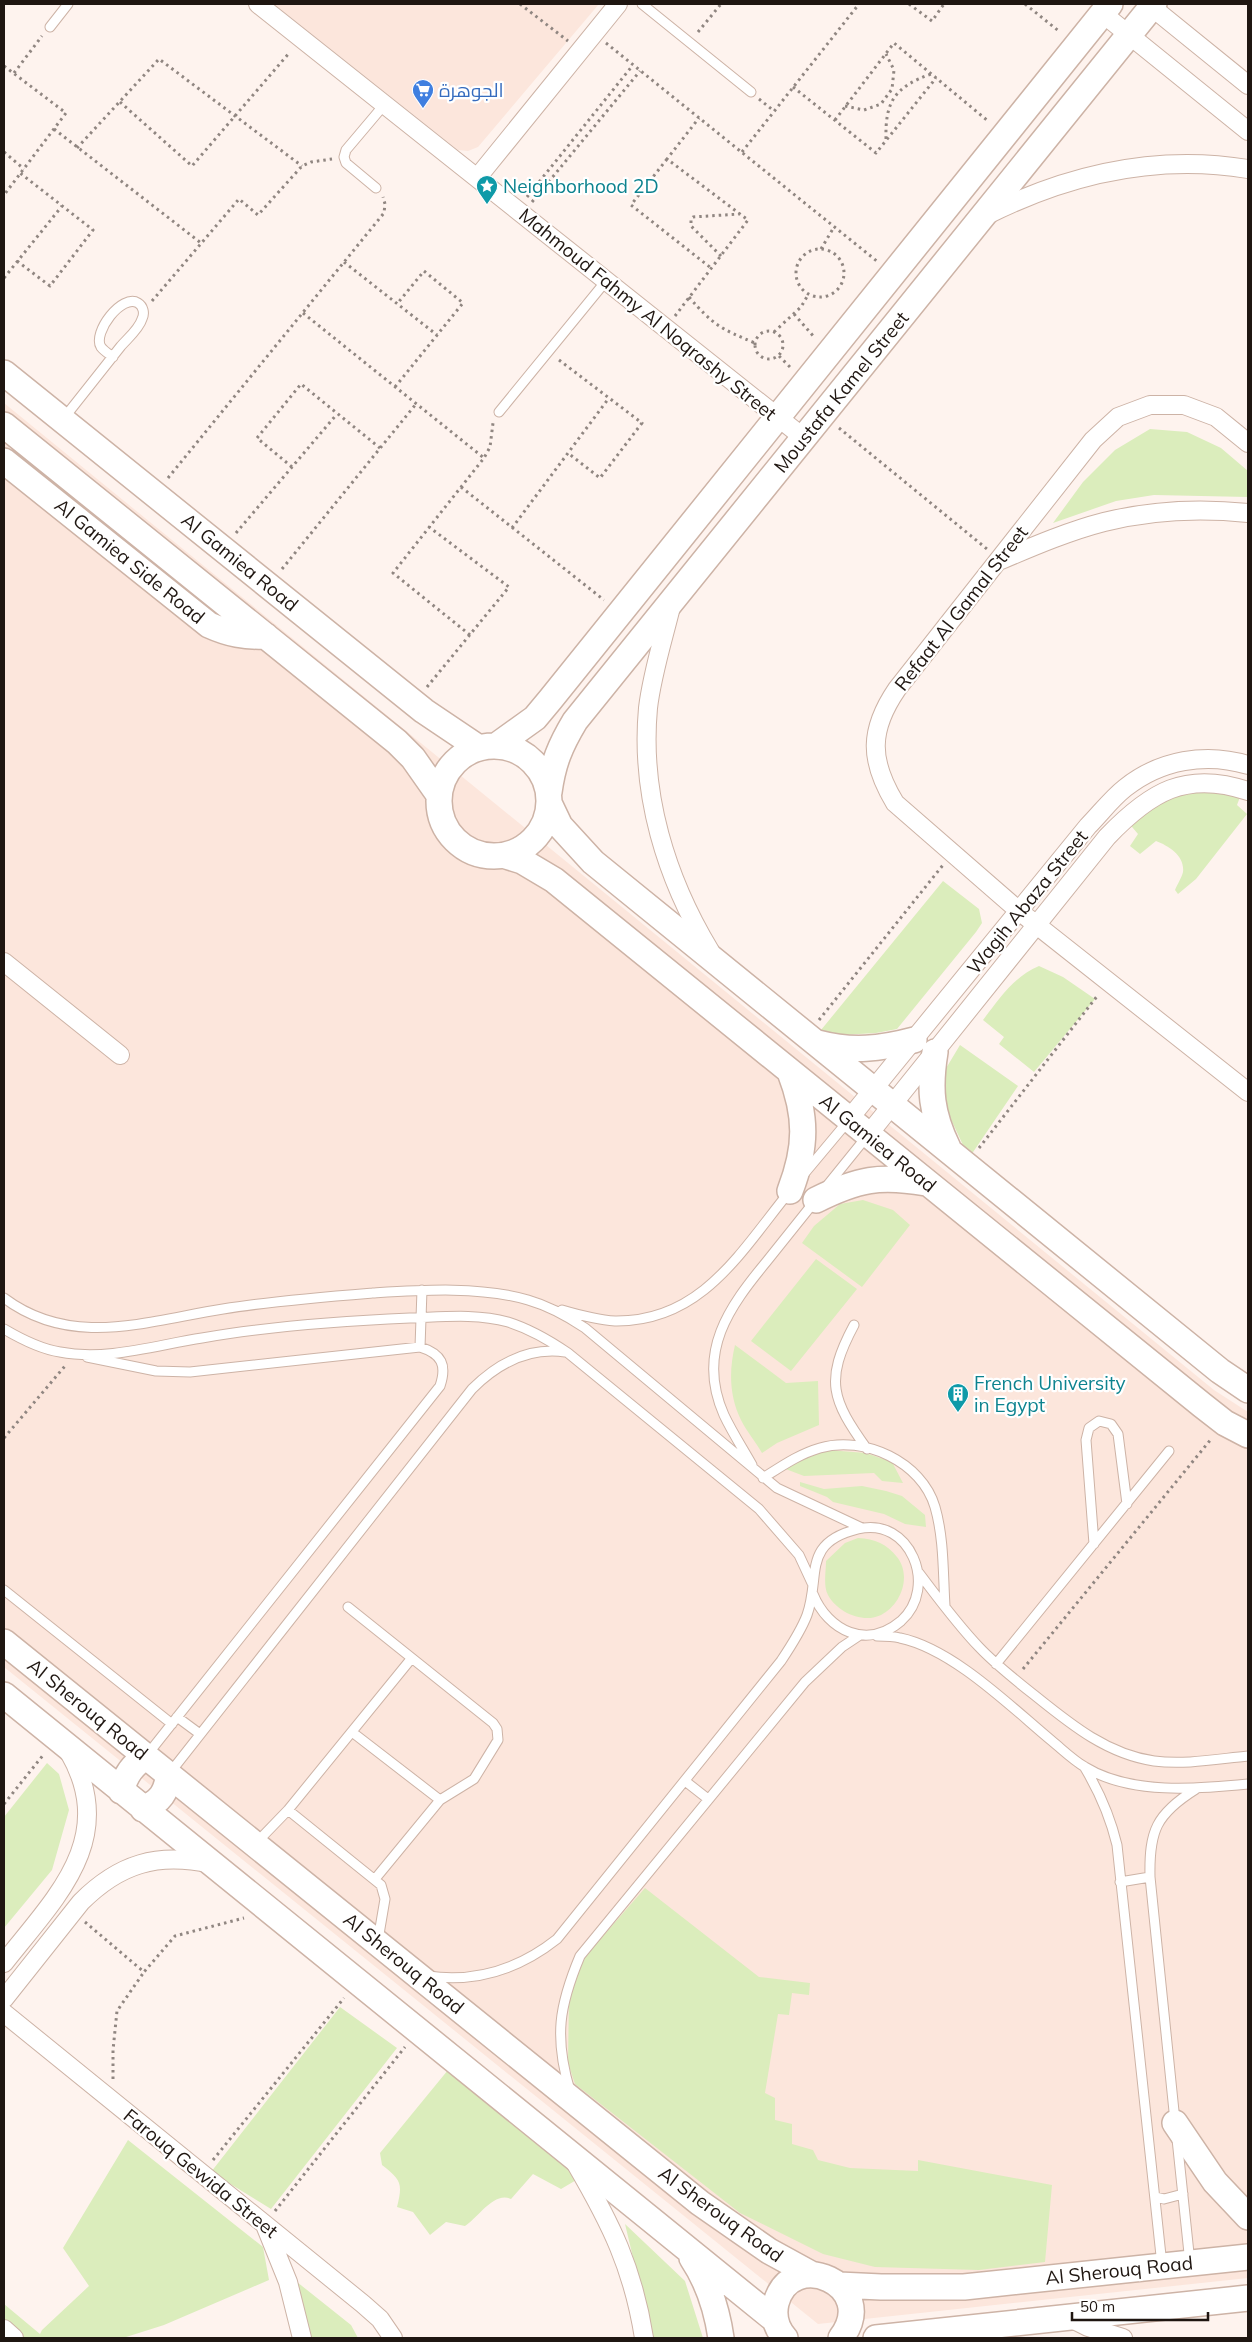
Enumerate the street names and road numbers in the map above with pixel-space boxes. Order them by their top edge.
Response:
street label: Mahmoud Fahmy Al Noqrashy Street [514,203,782,426]
street label: Moustafa Kamel Street [769,306,914,478]
street label: Al Gamiea Side Road [50,493,210,629]
street label: Al Gamiea Road [177,508,303,616]
street label: Refaat Al Gamal Street [889,520,1033,695]
street label: Wagih Abaza Street [961,825,1093,979]
street label: Al Gamiea Road [815,1089,941,1197]
street label: Al Sherouq Road [23,1653,153,1765]
street label: Al Sherouq Road [339,1907,469,2019]
street label: Farouq Gewida Street [119,2103,283,2243]
street label: Al Sherouq Road [654,2161,788,2267]
street label: Al Sherouq Road [1044,2250,1194,2290]

